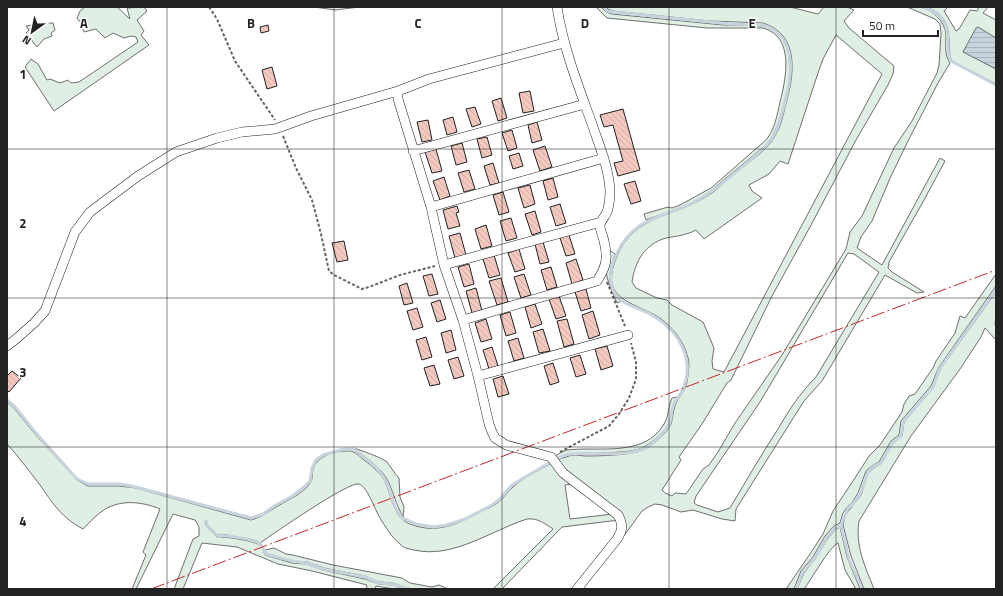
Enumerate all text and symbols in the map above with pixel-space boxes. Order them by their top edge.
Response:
north arrow [12,12,52,52]
scale bar [863,12,938,38]
text: A [80,13,88,33]
text: B [247,13,255,33]
text: C [414,13,422,33]
text: D [581,13,589,33]
text: E [748,13,756,33]
text: 50 m [869,16,895,35]
text: N [19,32,34,49]
text: 1 [19,64,27,84]
text: 2 [19,213,27,233]
text: 3 [19,362,27,382]
text: 4 [19,511,27,531]

